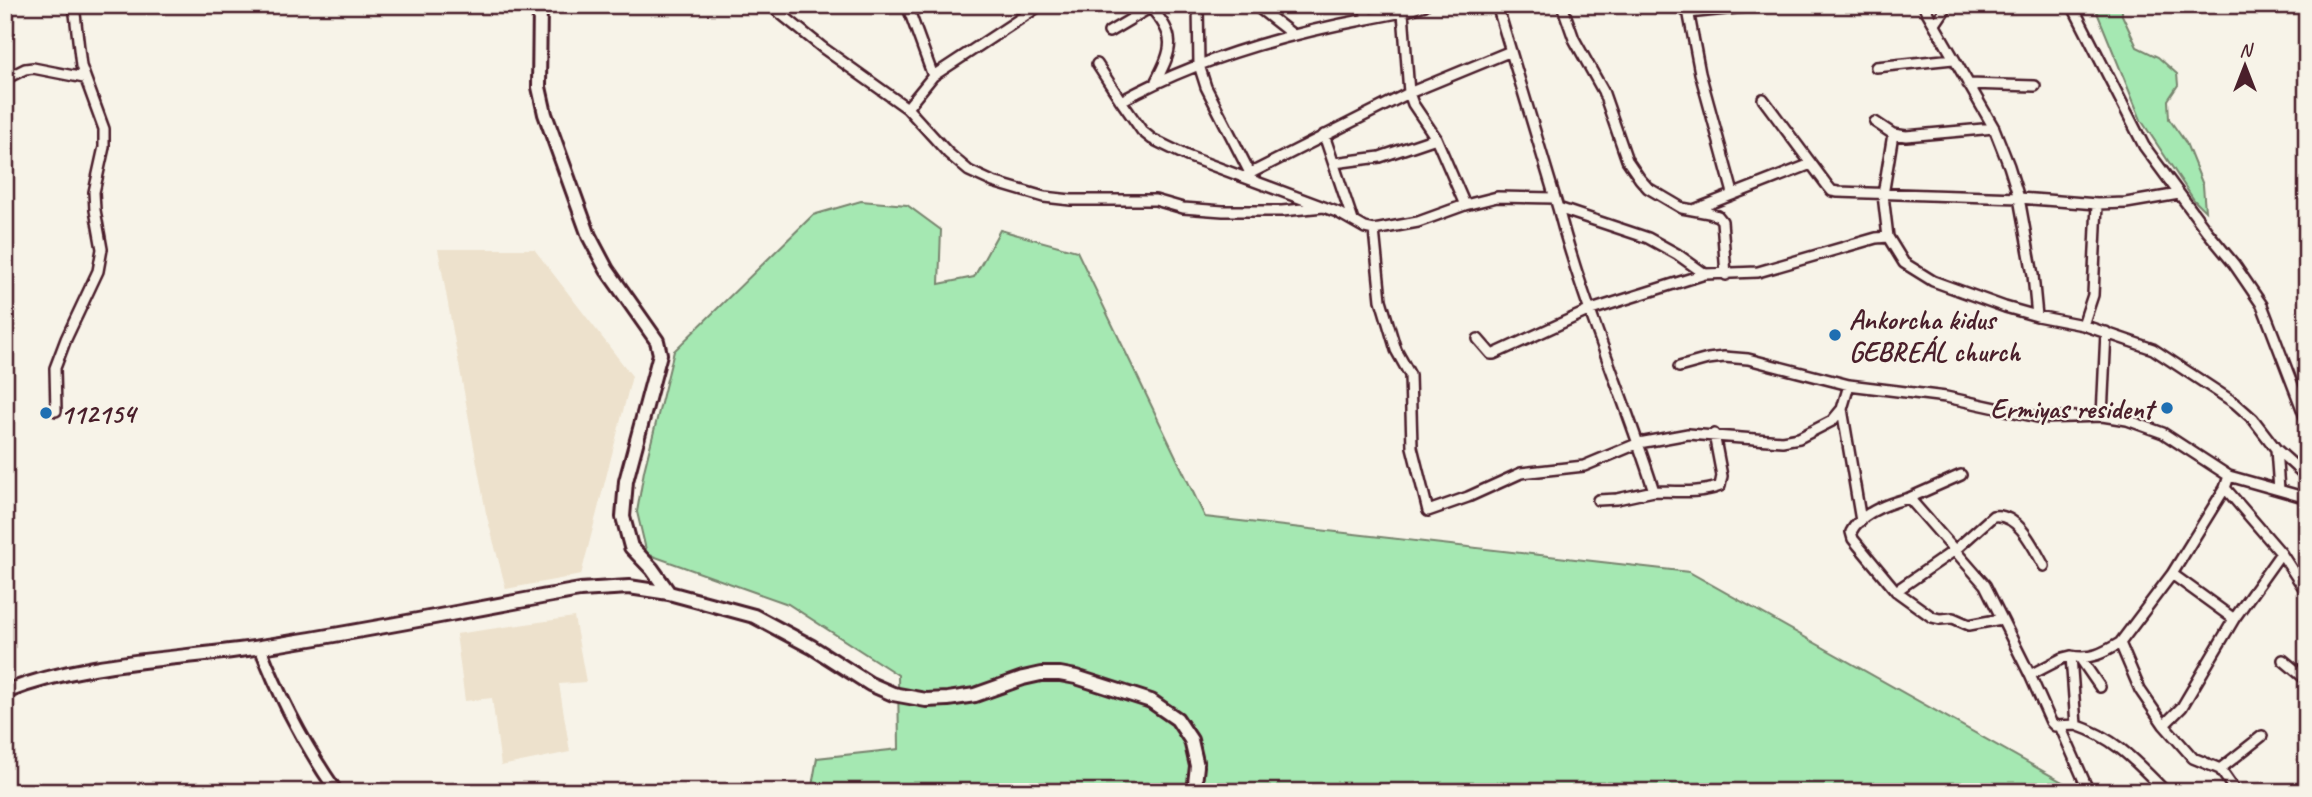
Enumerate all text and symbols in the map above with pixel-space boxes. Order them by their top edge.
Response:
north arrow [2210,32,2280,102]
text: N [2239,38,2254,62]
place label: Ankorcha kidus GEBREÁL church [1849,302,2021,369]
marker: Ankorcha kidus GEBREÁL church [1827,327,1843,343]
place label: Ermiyas resident [1990,391,2158,426]
place label: 112154 [60,396,139,431]
marker: Ermiyas resident [2159,400,2175,416]
marker: 112154 [38,405,54,421]

